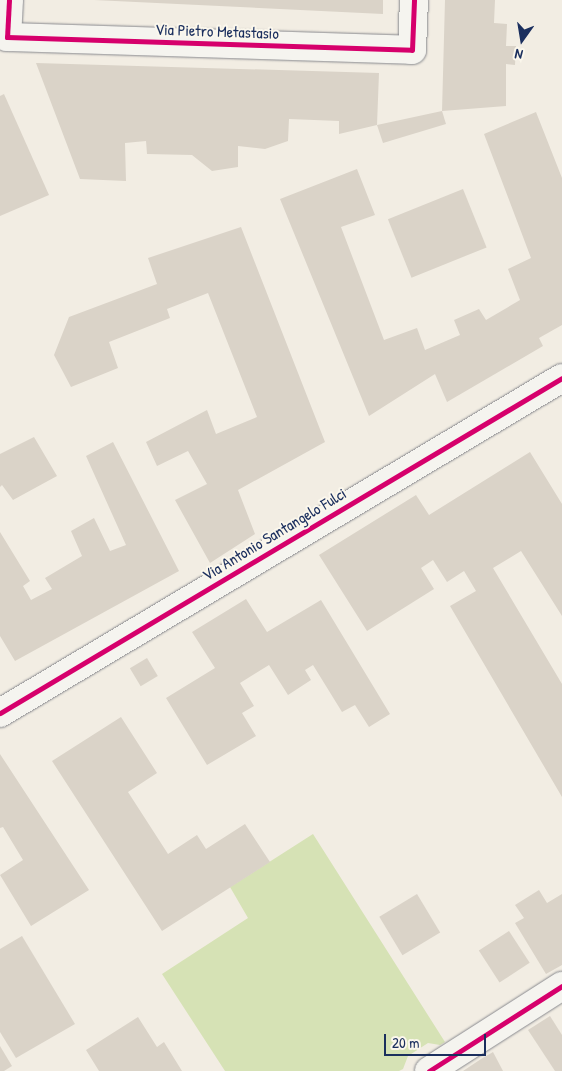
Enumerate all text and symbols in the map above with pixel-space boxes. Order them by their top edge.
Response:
north arrow [497,15,547,65]
street label: Via Pietro Metastasio [155,19,279,43]
text: N [513,45,524,65]
street label: Via Antonio Santangelo Fulci [198,483,350,585]
scale bar [387,1024,490,1056]
text: 20 m [392,1032,419,1053]

